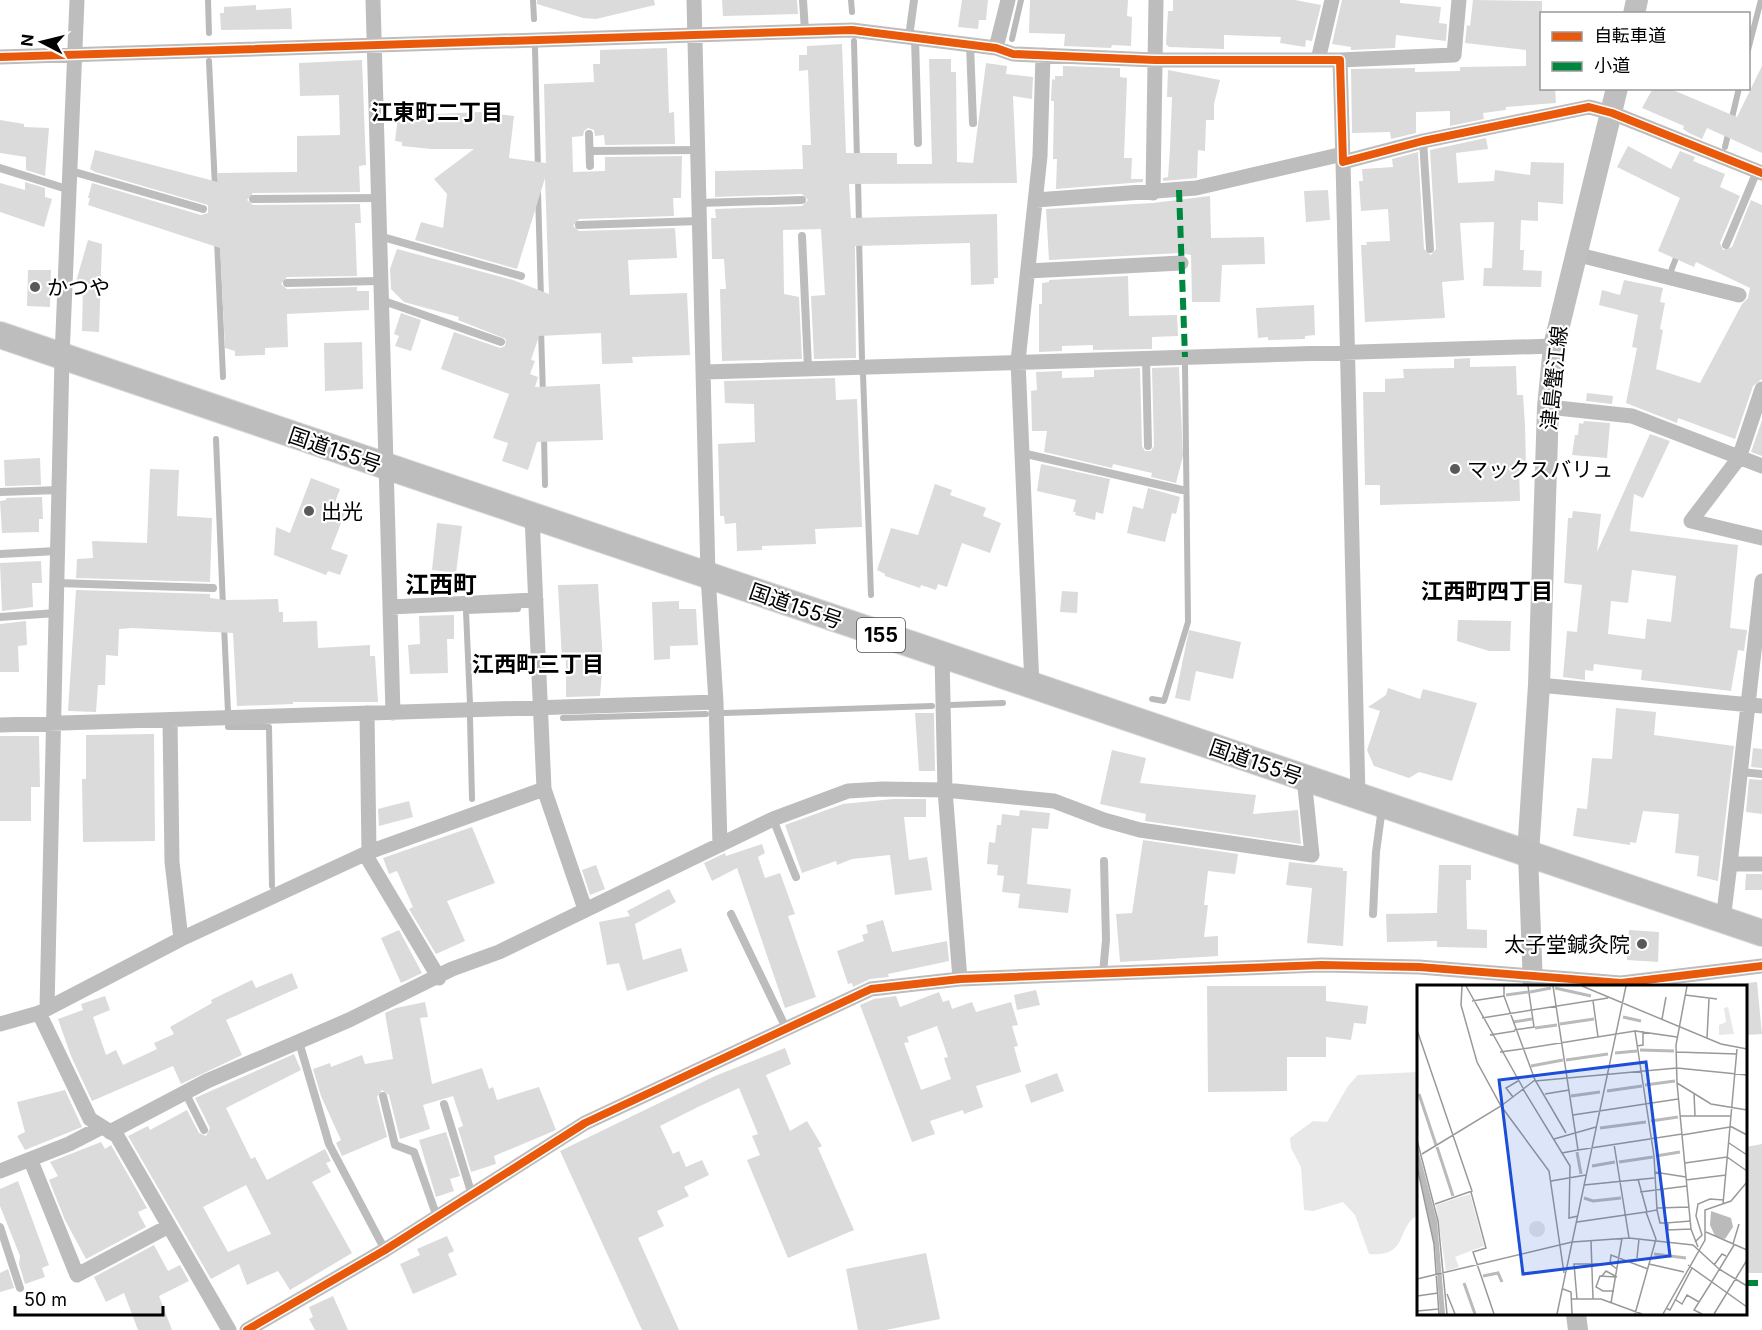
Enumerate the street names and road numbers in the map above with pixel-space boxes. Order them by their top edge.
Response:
street label: 津島蟹江線 [1536,324,1572,432]
street label: 国道155号 [285,422,385,478]
street label: 国道155号 [746,578,846,634]
road number: 155 [857,618,905,652]
street label: 国道155号 [1206,734,1306,790]

